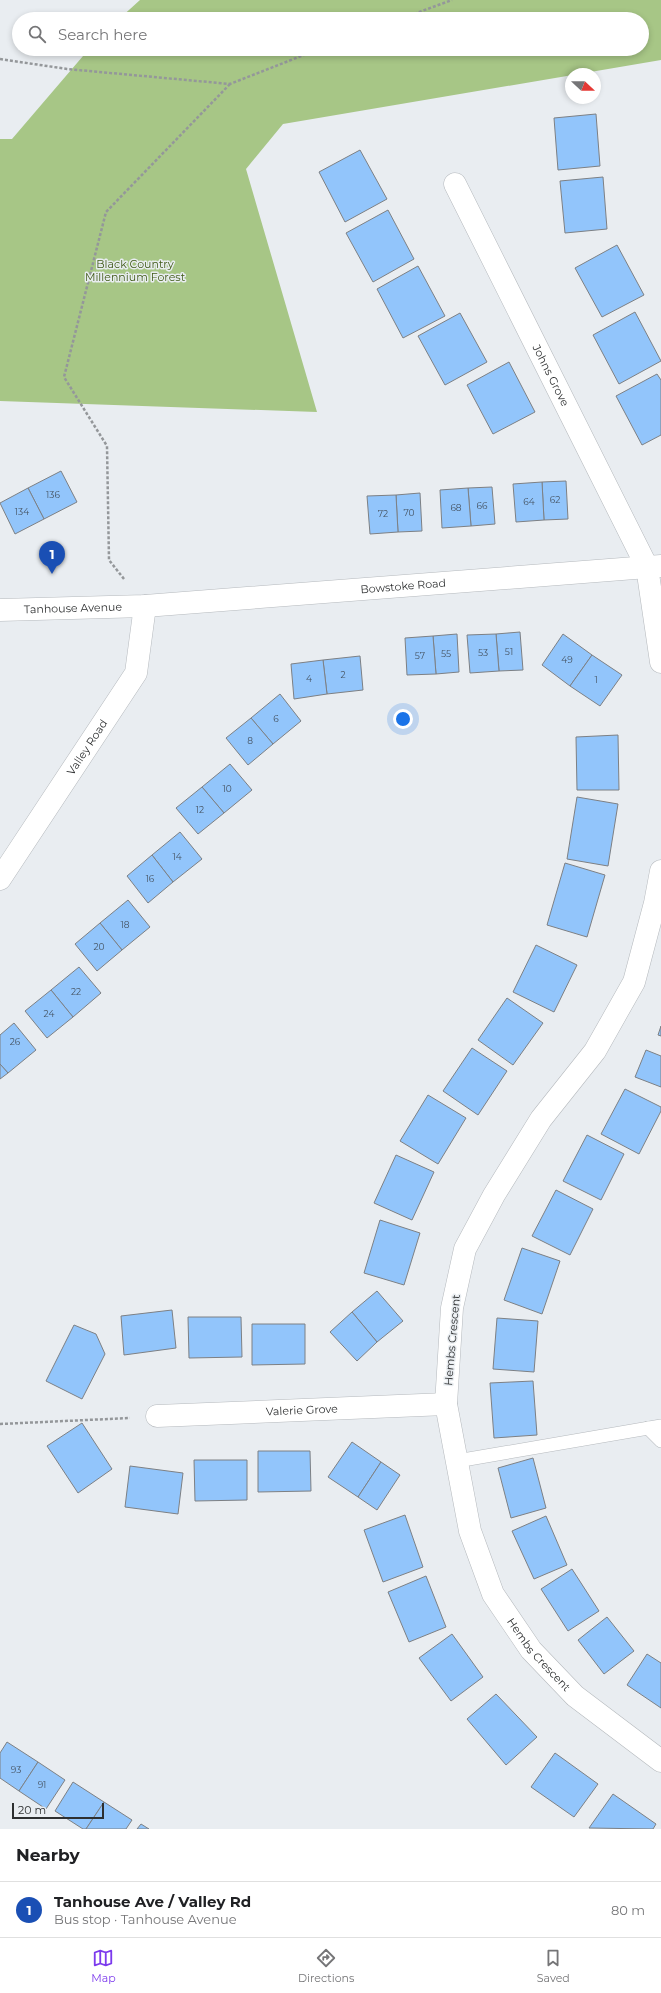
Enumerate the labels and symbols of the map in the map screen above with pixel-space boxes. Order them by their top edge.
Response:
north arrow [565,68,601,104]
park label: Black Country Millennium Forest [85,257,186,284]
street label: Johns Grove [529,341,572,409]
house number: 136 [46,489,60,500]
house number: 62 [550,494,560,505]
house number: 64 [523,496,535,507]
house number: 66 [477,500,488,511]
house number: 68 [450,502,462,513]
house number: 134 [15,506,29,517]
house number: 70 [403,507,415,518]
house number: 72 [378,508,388,519]
pin: 1 [39,541,65,574]
street label: Bowstoke Road [360,576,447,596]
street label: Tanhouse Avenue [24,600,123,616]
house number: 51 [505,646,513,657]
house number: 53 [478,647,488,658]
house number: 55 [441,648,451,659]
house number: 57 [415,650,425,661]
house number: 49 [561,654,573,665]
house number: 2 [340,669,346,680]
house number: 4 [306,673,312,684]
house number: 1 [594,674,598,685]
your location [393,709,413,729]
house number: 6 [273,713,279,724]
street label: Valley Road [64,717,110,778]
house number: 8 [247,735,253,746]
house number: 10 [222,783,232,794]
house number: 12 [196,804,204,815]
house number: 14 [172,851,182,862]
house number: 16 [146,873,155,884]
house number: 18 [121,919,130,930]
house number: 20 [93,941,105,952]
house number: 22 [71,986,81,997]
house number: 24 [44,1008,54,1019]
house number: 26 [10,1036,21,1047]
street label: Hembs Crescent [441,1293,463,1386]
street label: Valerie Grove [266,1401,339,1418]
street label: Hembs Crescent [504,1615,574,1694]
house number: 93 [11,1764,21,1775]
house number: 91 [38,1779,46,1790]
scale bar [12,1801,104,1820]

